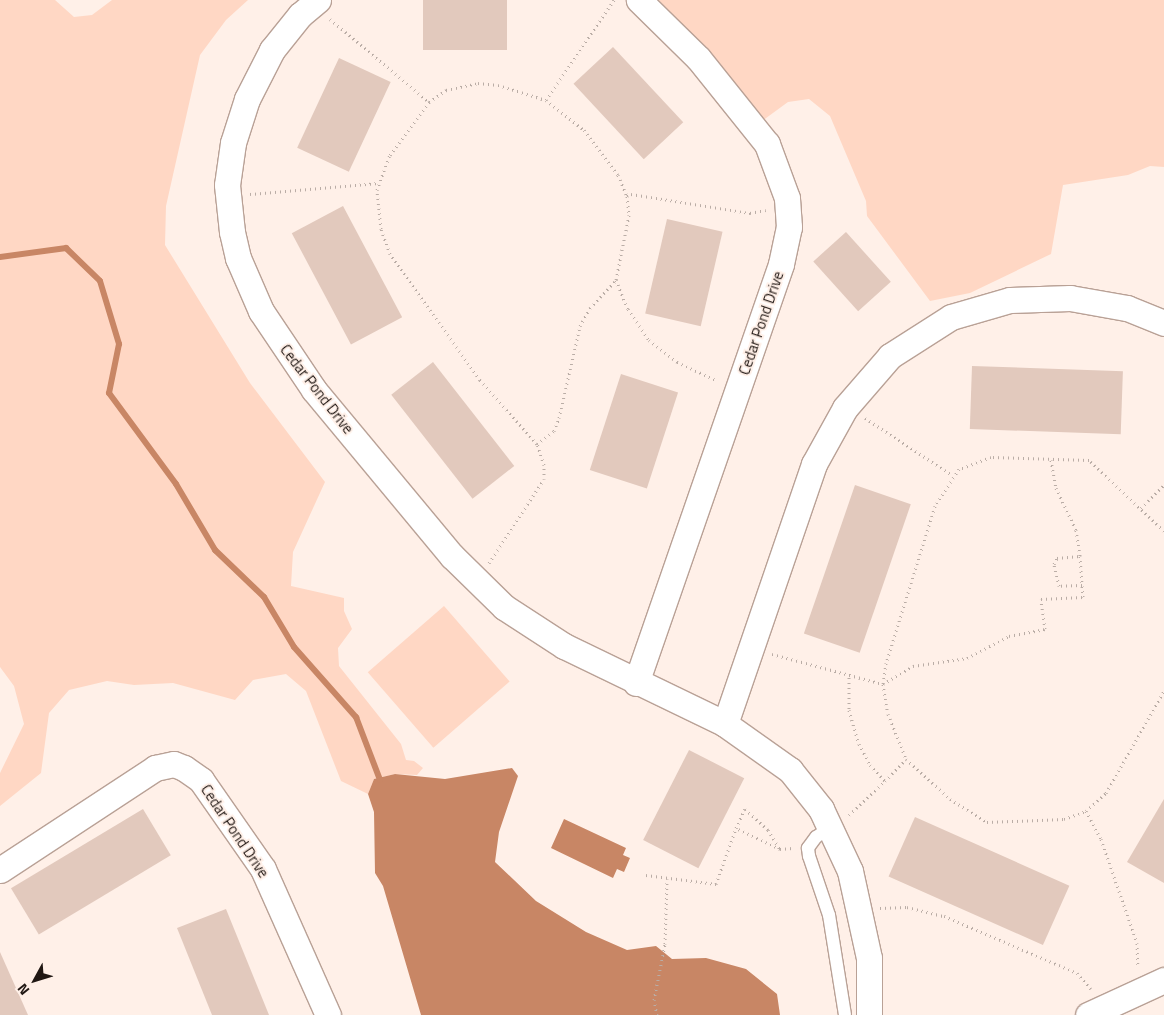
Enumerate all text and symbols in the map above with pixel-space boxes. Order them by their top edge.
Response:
street label: Cedar Pond Drive [735,269,787,377]
street label: Cedar Pond Drive [277,341,357,437]
street label: Cedar Pond Drive [197,781,273,881]
north arrow [10,955,60,1005]
text: N [12,979,34,1000]

